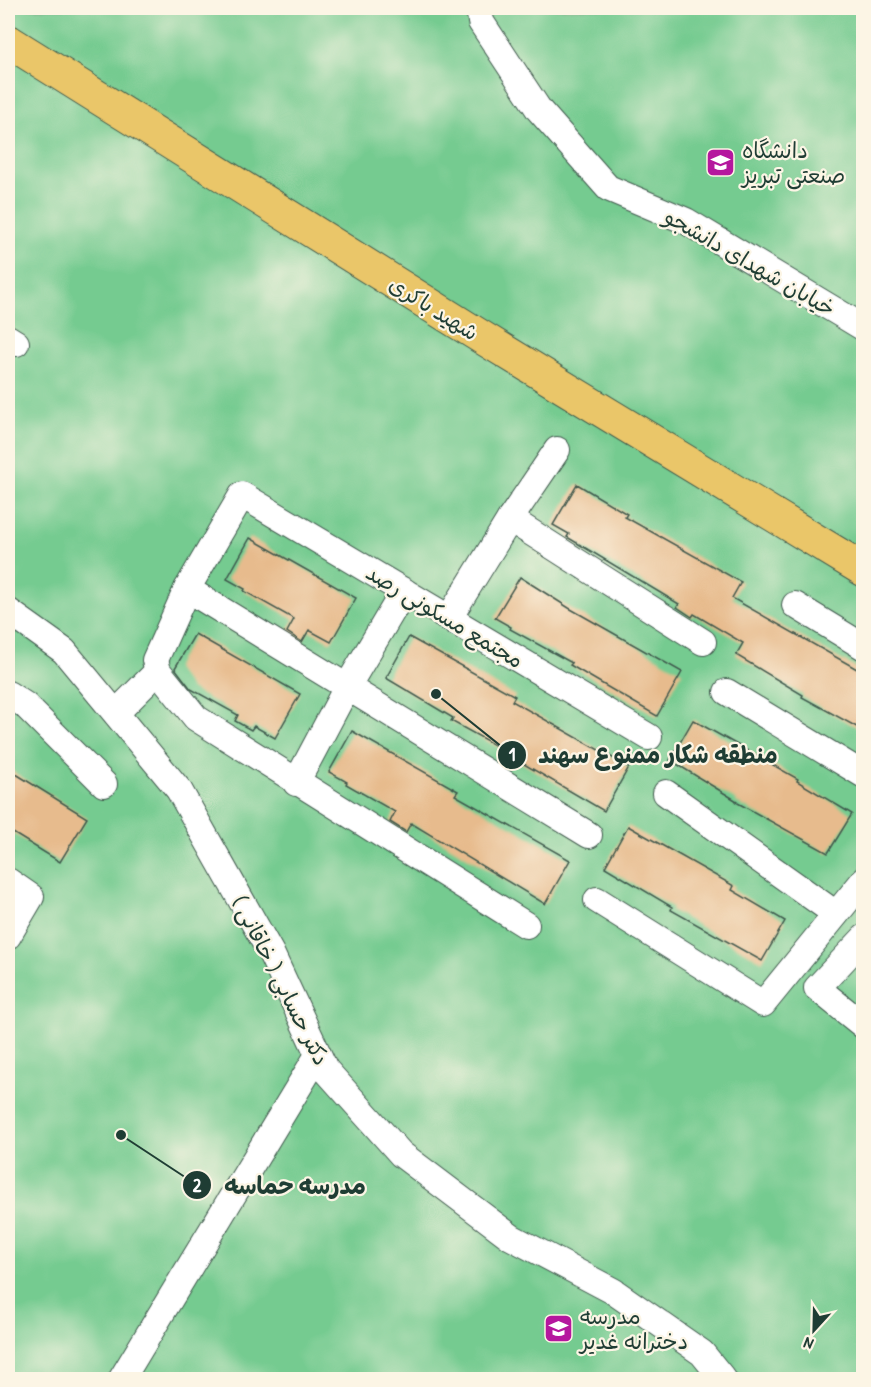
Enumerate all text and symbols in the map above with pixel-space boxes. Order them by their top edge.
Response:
place label: دانشگاه صنعتی تبریز [740,135,845,190]
school or university icon: دانشگاه صنعتی تبریز [705,147,737,179]
street label: خیابان شهدای دانشجو [658,200,841,323]
street label: شهید باکری [384,269,484,347]
street label: مجتمع مسکونی رصد [360,557,529,677]
callout: منطقه شکار ممنوع سهند [497,734,790,776]
text: منطقه شکار ممنوع سهند [538,738,778,771]
text: 1 [509,742,516,767]
street label: دکتر حسابی ( خاقانی ) [225,890,337,1070]
callout: مدرسه حماسه [182,1164,378,1206]
text: مدرسه حماسه [224,1169,366,1201]
text: 2 [193,1173,202,1198]
north arrow [784,1300,844,1360]
place label: مدرسه دخترانه غدیر [578,1301,688,1356]
school or university icon: مدرسه دخترانه غدیر [543,1313,575,1345]
text: N [800,1332,816,1356]

